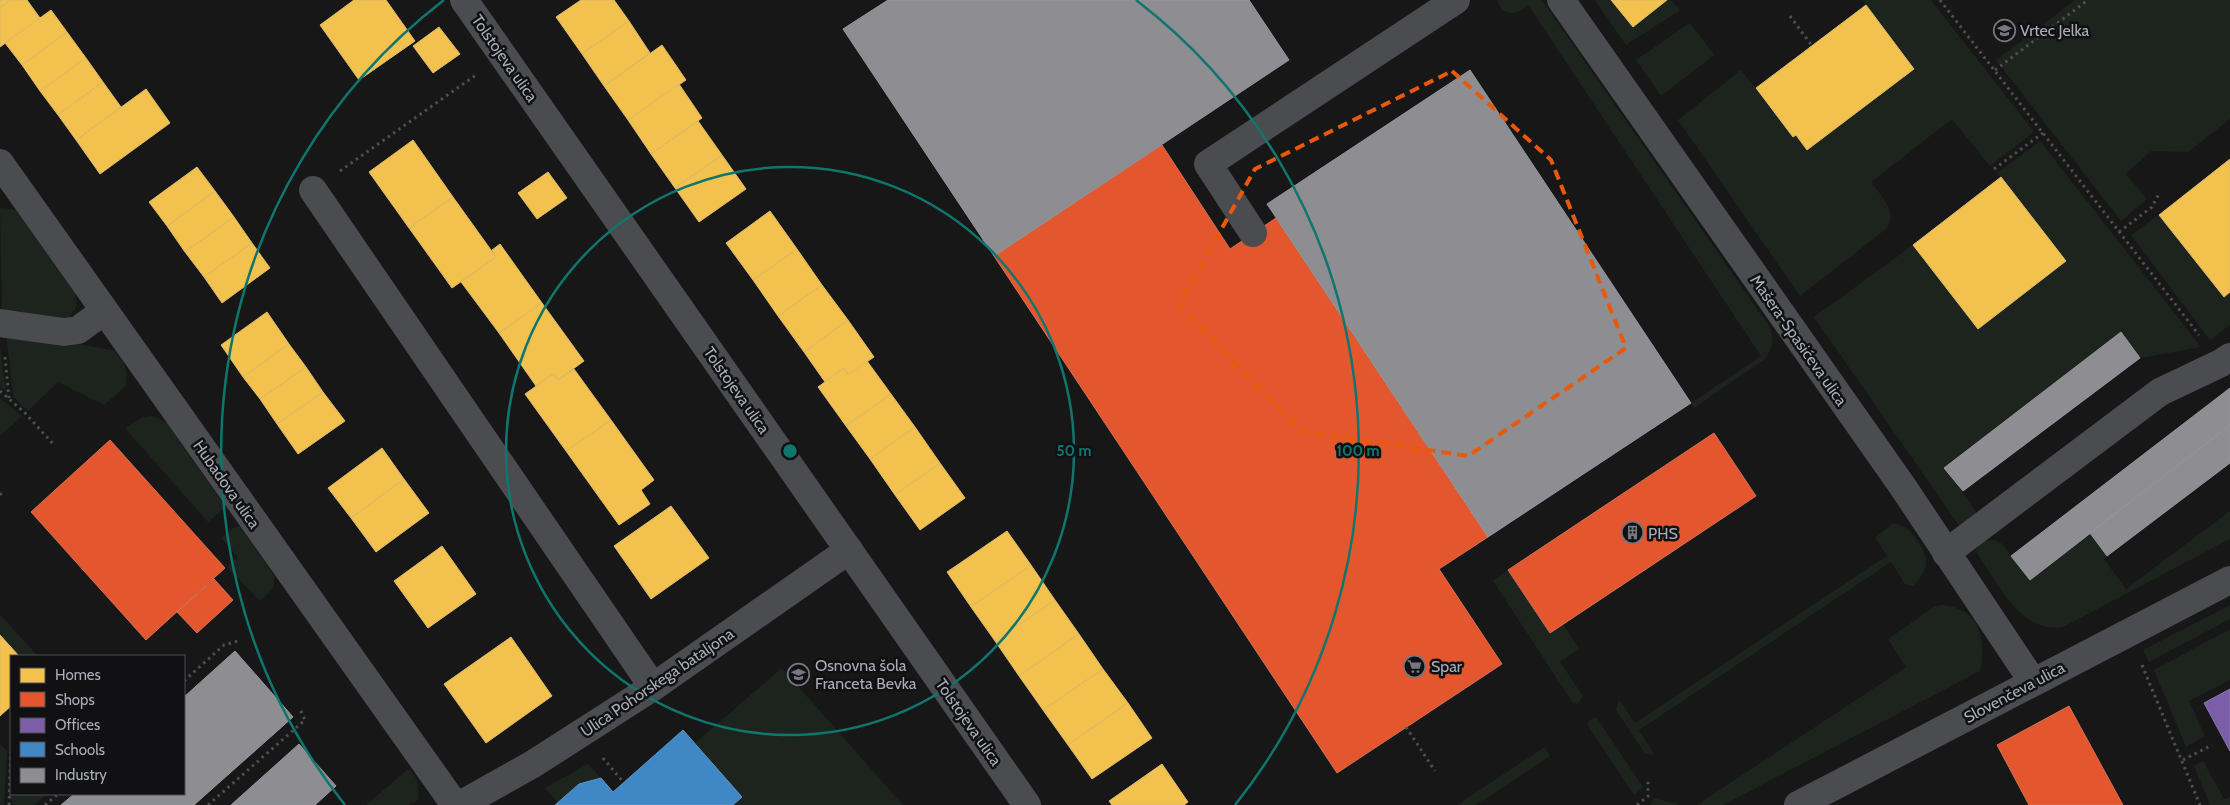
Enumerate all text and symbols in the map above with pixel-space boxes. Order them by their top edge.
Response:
street label: Tolstojeva ulica [468,11,542,106]
school or university icon: Vrtec Jelka [1992,18,2016,42]
place label: Vrtec Jelka [2020,21,2090,40]
street label: Mašera-Spasićeva ulica [1746,271,1851,410]
street label: Tolstojeva ulica [700,343,774,438]
street label: Hubadova ulica [189,437,264,532]
centre of rings [781,442,799,460]
text: 50 m [1056,442,1092,460]
text: 100 m [1336,442,1380,460]
building icon: PHS [1620,521,1644,545]
place label: PHS [1648,524,1678,543]
street label: Ulica Pohorskega bataljona [577,624,738,741]
supermarket icon: Spar [1403,654,1427,678]
legend [10,655,185,795]
place label: Osnovna šola Franceta Bevka [815,656,917,693]
place label: Spar [1431,657,1463,676]
street label: Slovenčeva ulica [1961,658,2068,727]
school or university icon: Osnovna šola Franceta Bevka [787,662,811,686]
text: Homes [55,666,101,684]
street label: Tolstojeva ulica [932,675,1006,770]
text: Shops [55,691,95,709]
text: Offices [55,716,100,734]
text: Schools [55,741,105,759]
text: Industry [55,766,107,784]

